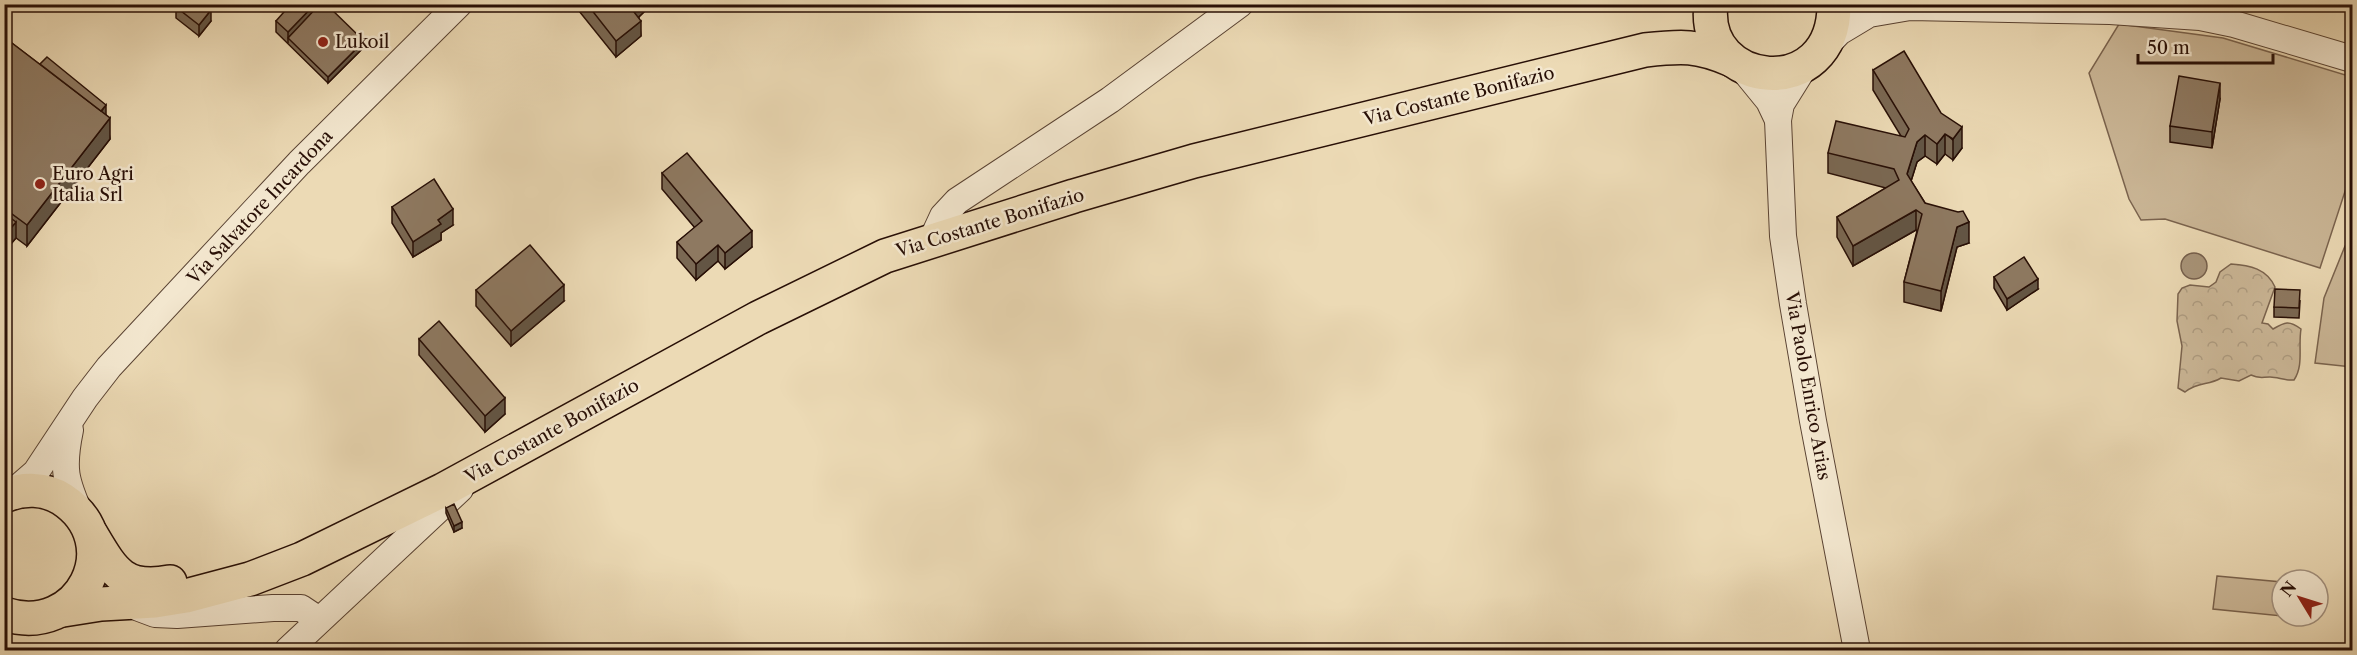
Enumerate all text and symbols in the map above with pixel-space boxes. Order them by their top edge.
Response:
scale bar [2138,27,2273,65]
place label: Lukoil [335,31,389,53]
marker: Lukoil [316,35,330,49]
text: 50 m [2147,37,2190,59]
street label: Via Costante Bonifazio [1360,62,1557,131]
street label: Via Salvatore Incardona [182,125,338,290]
place label: Euro Agri Italia Srl [52,163,134,206]
marker: Euro Agri Italia Srl [33,177,47,191]
street label: Via Costante Bonifazio [892,184,1087,262]
street label: Via Paolo Enrico Arias [1780,289,1835,482]
street label: Via Costante Bonifazio [460,374,643,489]
north arrow [2270,568,2330,628]
text: N [2276,577,2300,600]

